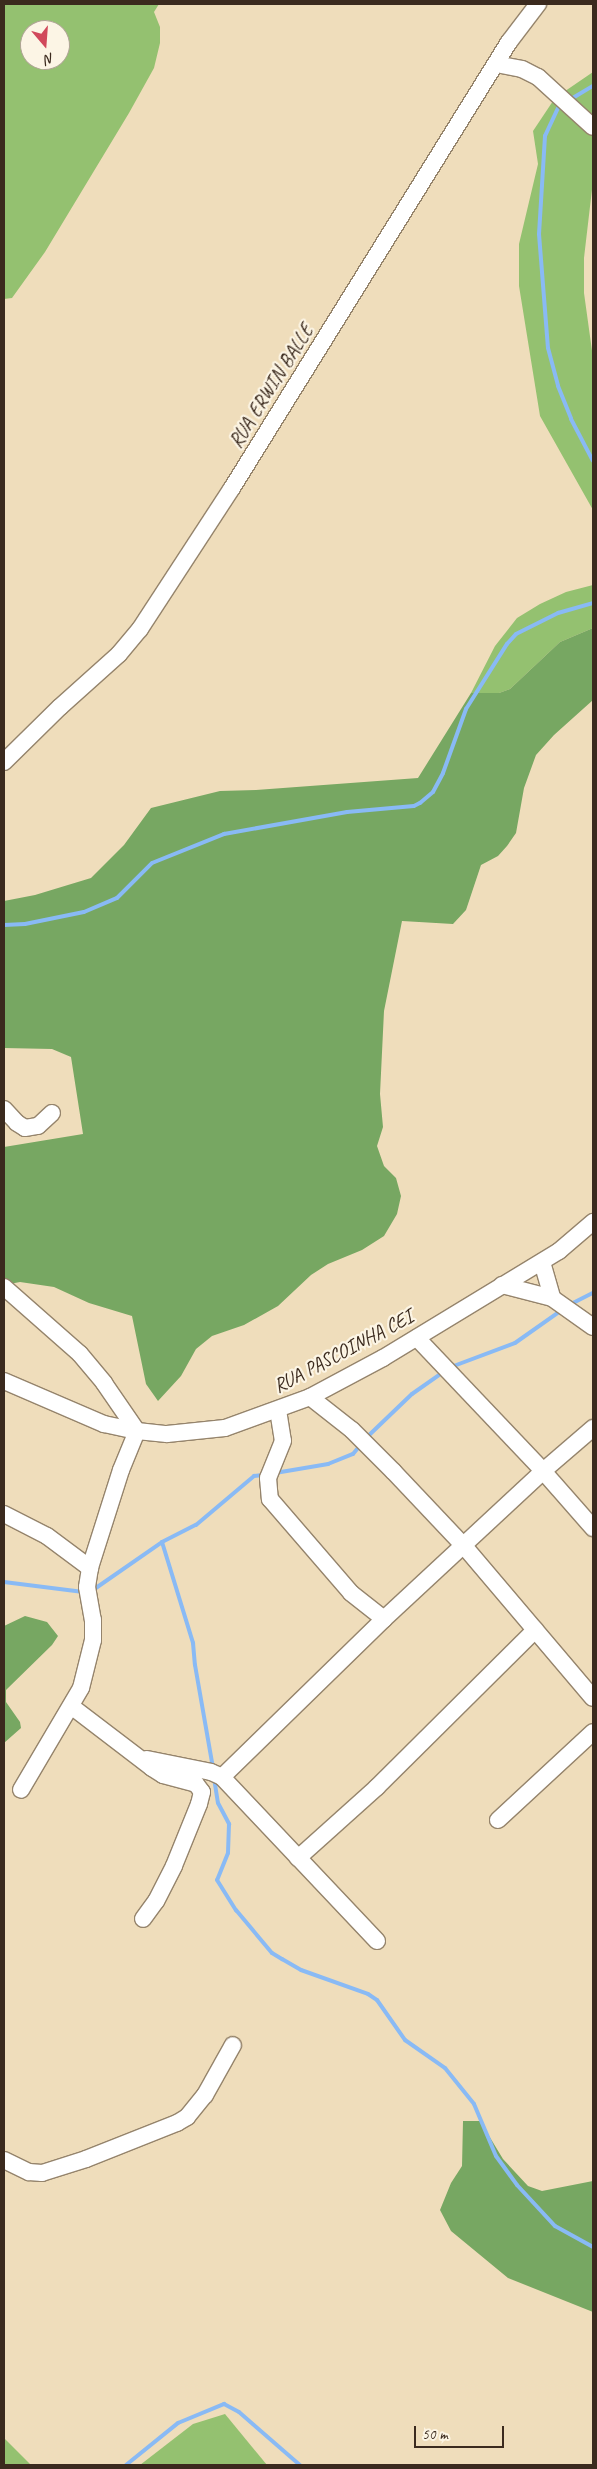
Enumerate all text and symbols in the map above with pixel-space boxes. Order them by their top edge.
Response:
north arrow [20,20,70,70]
text: N [43,49,56,68]
street label: RUA ERWIN BALLE [224,320,318,452]
street label: RUA PASCOINHA CEI [269,1304,417,1398]
scale bar [417,2416,507,2448]
text: 50 m [422,2425,448,2444]

